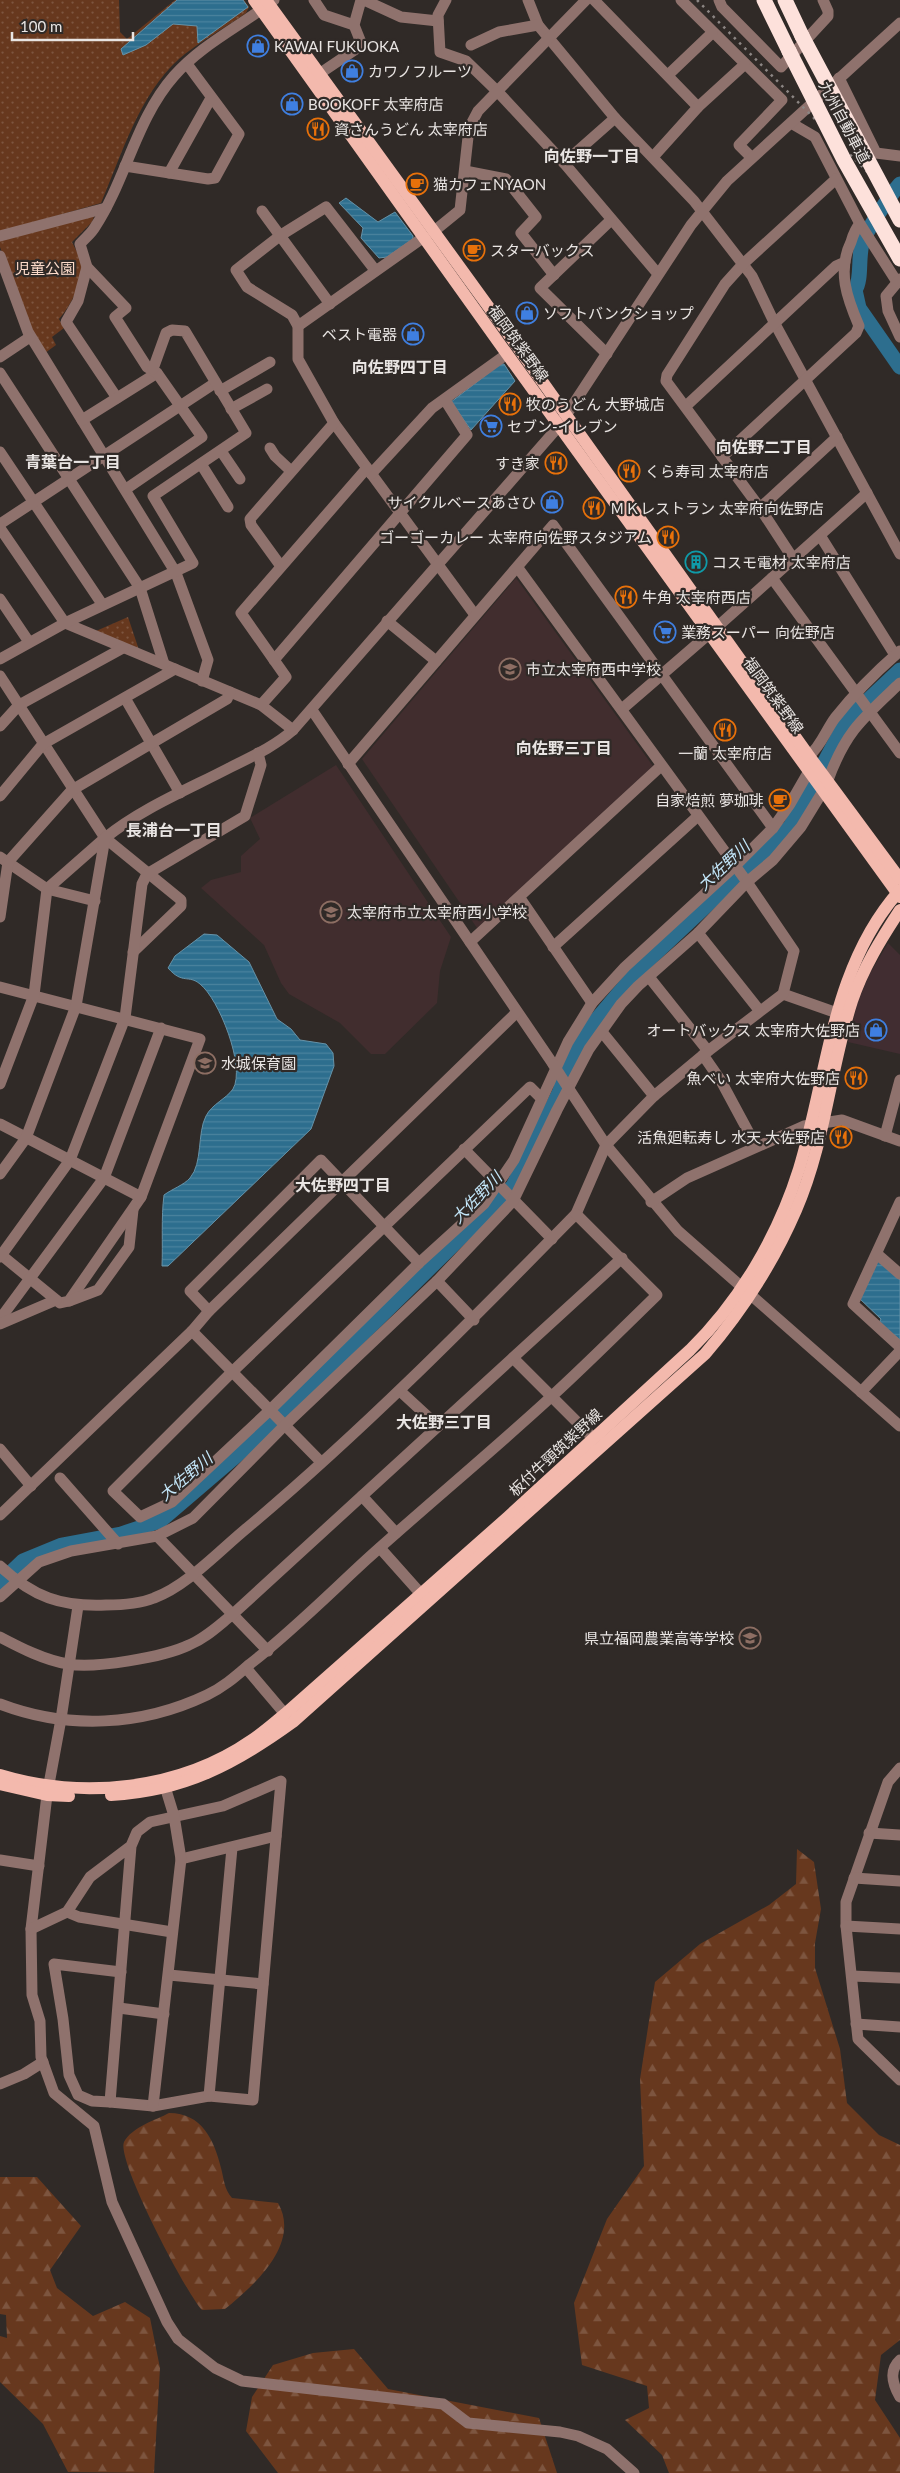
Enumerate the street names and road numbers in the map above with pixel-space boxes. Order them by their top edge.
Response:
street label: 九州自動車道 [816,78,874,166]
street label: 福岡筑紫野線 [485,301,553,385]
street label: 福岡筑紫野線 [740,653,808,737]
street label: 板付牛頸筑紫野線 [505,1404,605,1500]

